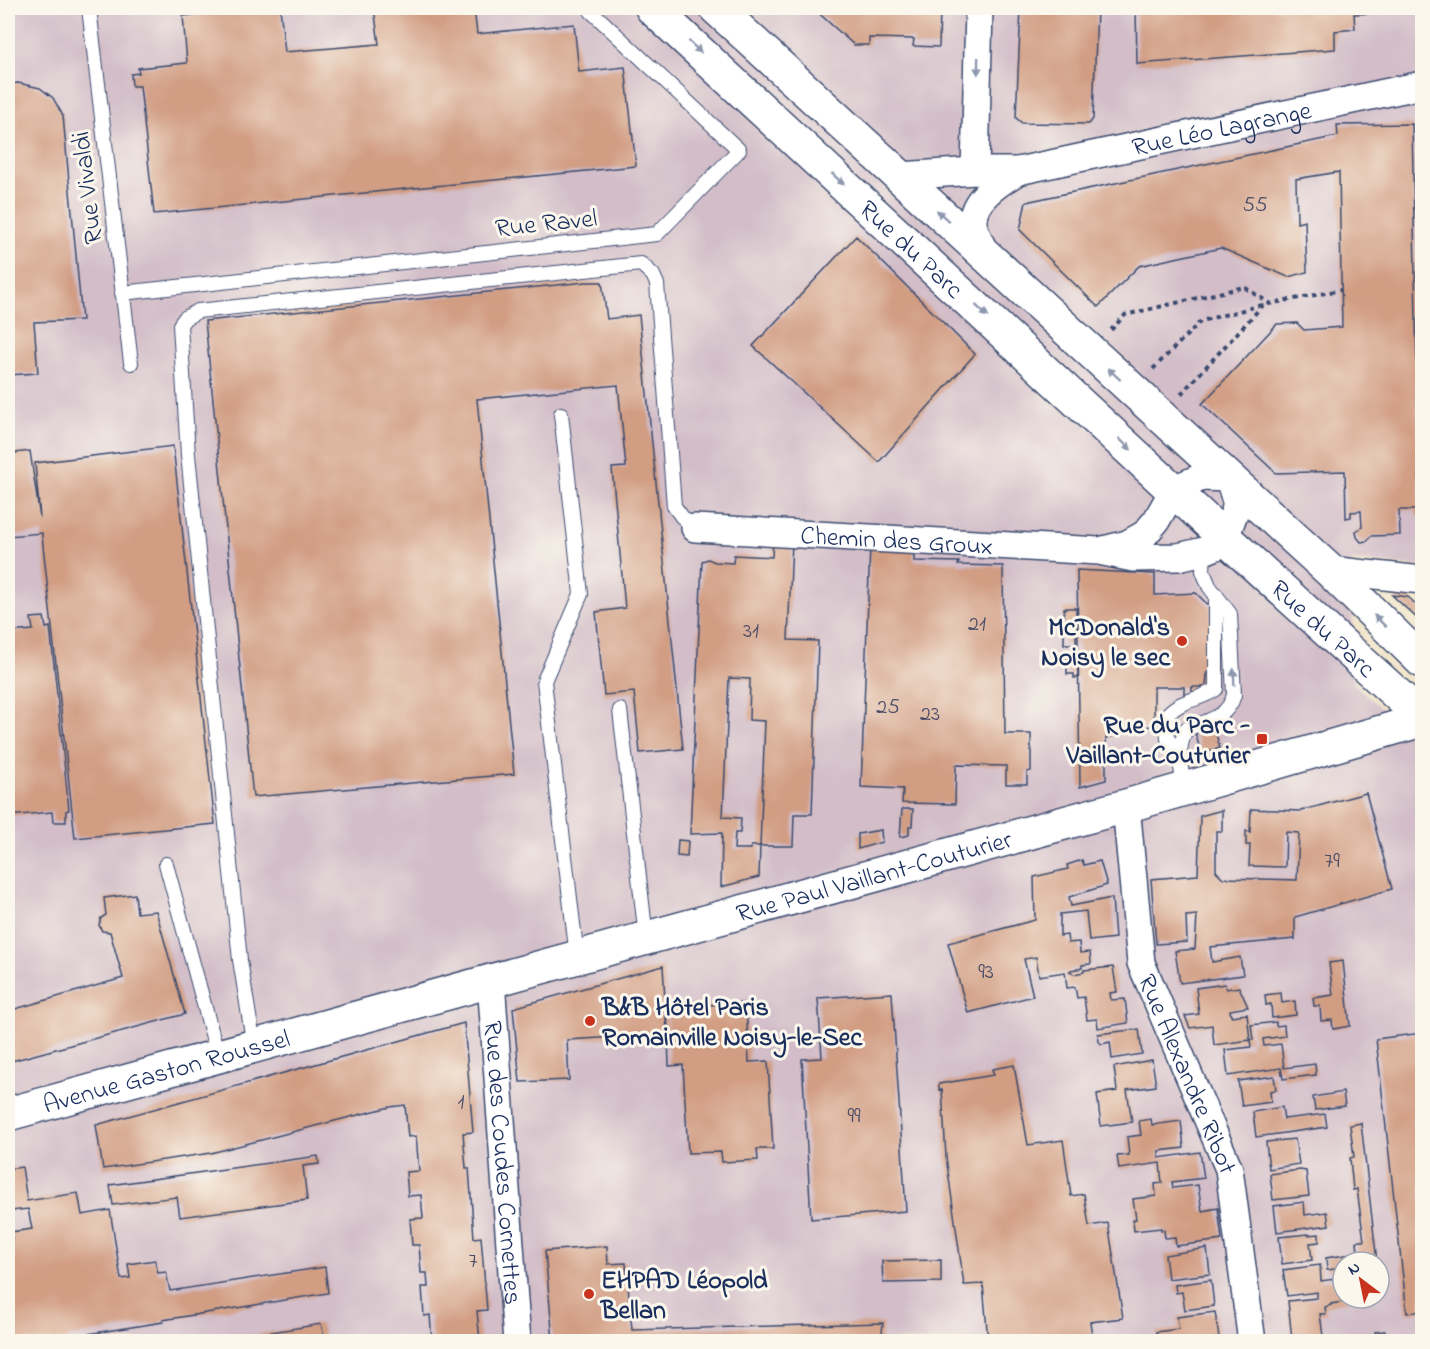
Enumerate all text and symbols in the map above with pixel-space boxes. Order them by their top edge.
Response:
one-way arrow [687,40,702,53]
one-way arrow [973,56,983,75]
street label: Rue Léo Lagrange [1129,93,1315,168]
street label: Rue Vivaldi [63,129,115,246]
one-way arrow [831,172,846,186]
house number: 55 [1242,190,1268,222]
street label: Rue du Parc [849,192,971,309]
street label: Rue Ravel [493,201,599,249]
one-way arrow [936,210,951,223]
one-way arrow [974,304,989,318]
one-way arrow [1107,368,1122,381]
one-way arrow [1118,436,1132,450]
street label: Chemin des Groux [799,518,994,567]
street label: Rue du Parc [1261,572,1383,688]
house number: 21 [968,609,986,641]
place label: McDonald's Noisy le sec [1041,610,1171,678]
one-way arrow [1373,613,1387,628]
house number: 31 [743,616,759,648]
marker: McDonald's Noisy le sec [1175,634,1189,648]
one-way arrow [1229,668,1238,687]
house number: 25 [876,692,900,724]
house number: 23 [920,699,940,731]
place label: Rue du Parc - Vaillant-Couturier [1065,708,1251,776]
marker: Rue du Parc - Vaillant-Couturier [1255,732,1269,746]
street label: Rue Paul Vaillant-Couturier [732,822,1018,934]
house number: 79 [1324,846,1340,878]
house number: 93 [978,957,994,989]
street label: Rue Alexandre Ribot [1126,969,1245,1181]
place label: B&B Hôtel Paris Romainville Noisy-le-Sec [601,990,864,1058]
marker: B&B Hôtel Paris Romainville Noisy-le-Sec [583,1014,597,1028]
street label: Rue des Coudes Cornettes [472,1019,530,1306]
street label: Avenue Gaston Roussel [39,1021,295,1125]
house number: 1 [458,1087,465,1119]
house number: 99 [847,1101,861,1133]
house number: 7 [468,1246,478,1278]
north arrow [1331,1250,1391,1310]
text: N [1343,1256,1365,1282]
place label: EHPAD Léopold Bellan [600,1263,768,1331]
marker: EHPAD Léopold Bellan [582,1287,596,1301]

